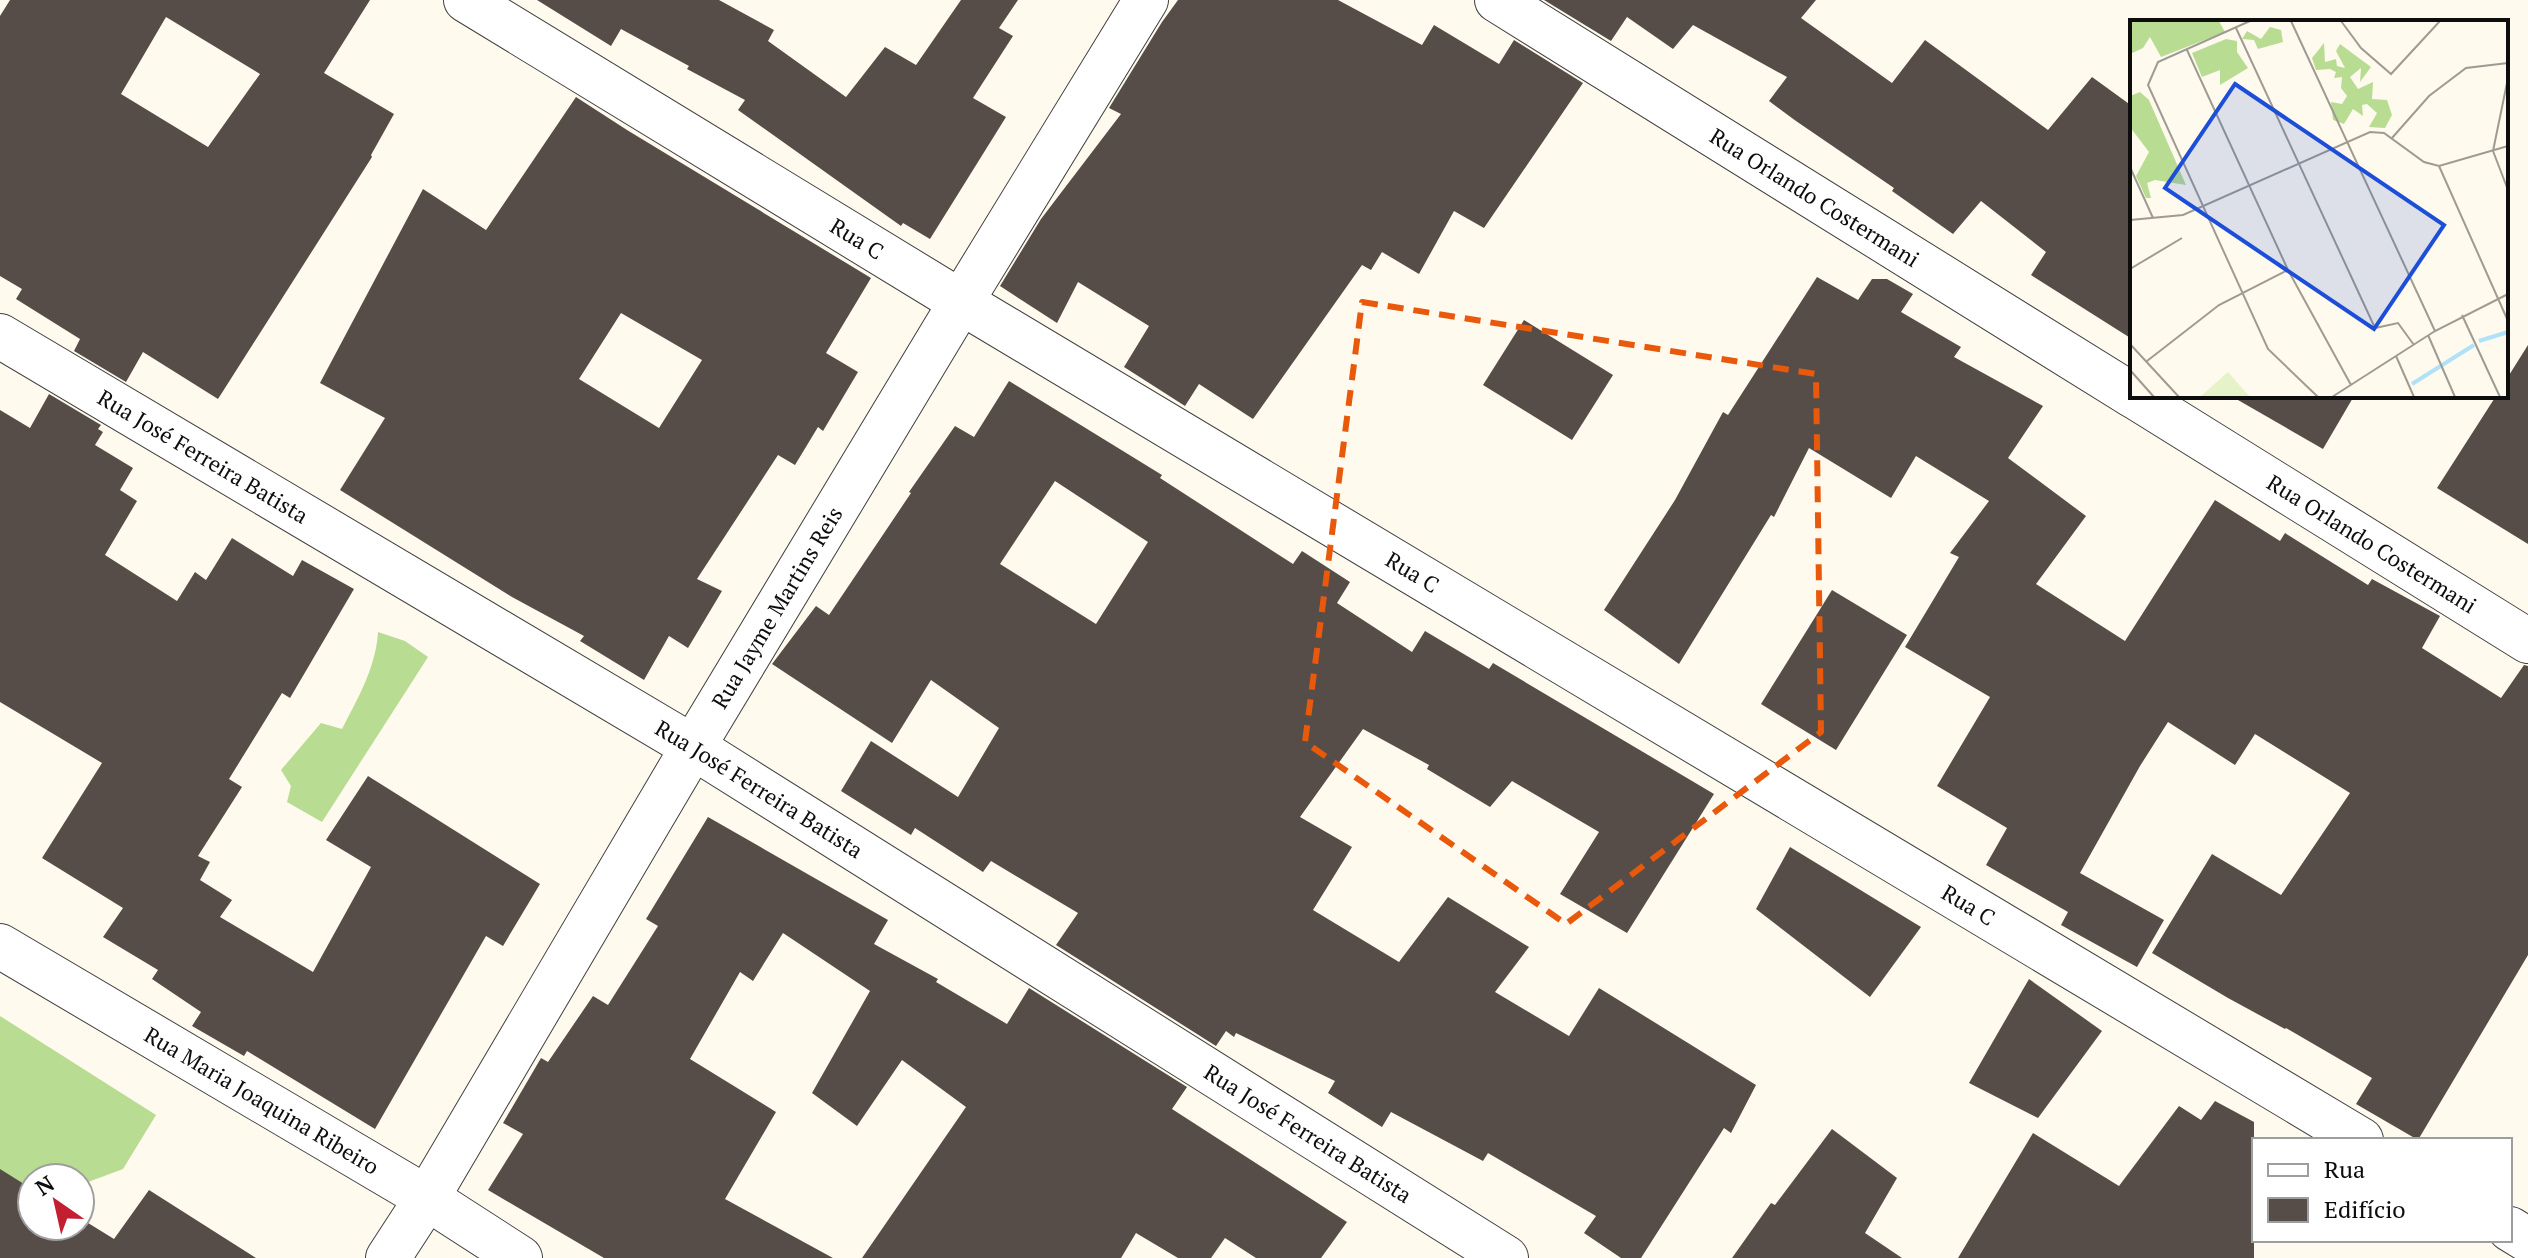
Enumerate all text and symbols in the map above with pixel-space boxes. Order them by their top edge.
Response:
inset map [2130,20,2508,398]
street label: Rua Orlando Costermani [1705,121,1925,273]
street label: Rua C [825,211,889,265]
street label: Rua José Ferreira Batista [93,382,314,530]
street label: Rua Orlando Costermani [2262,467,2482,619]
street label: Rua Jayme Martins Reis [705,501,848,714]
street label: Rua C [1381,545,1445,599]
street label: Rua José Ferreira Batista [650,713,869,864]
street label: Rua C [1937,877,2001,932]
street label: Rua Maria Joaquina Ribeiro [139,1020,385,1181]
street label: Rua José Ferreira Batista [1199,1057,1417,1209]
legend [2252,1138,2512,1242]
text: Rua [2324,1153,2365,1185]
north arrow [16,1162,96,1242]
text: N [30,1168,60,1202]
text: Edifício [2324,1193,2406,1225]

